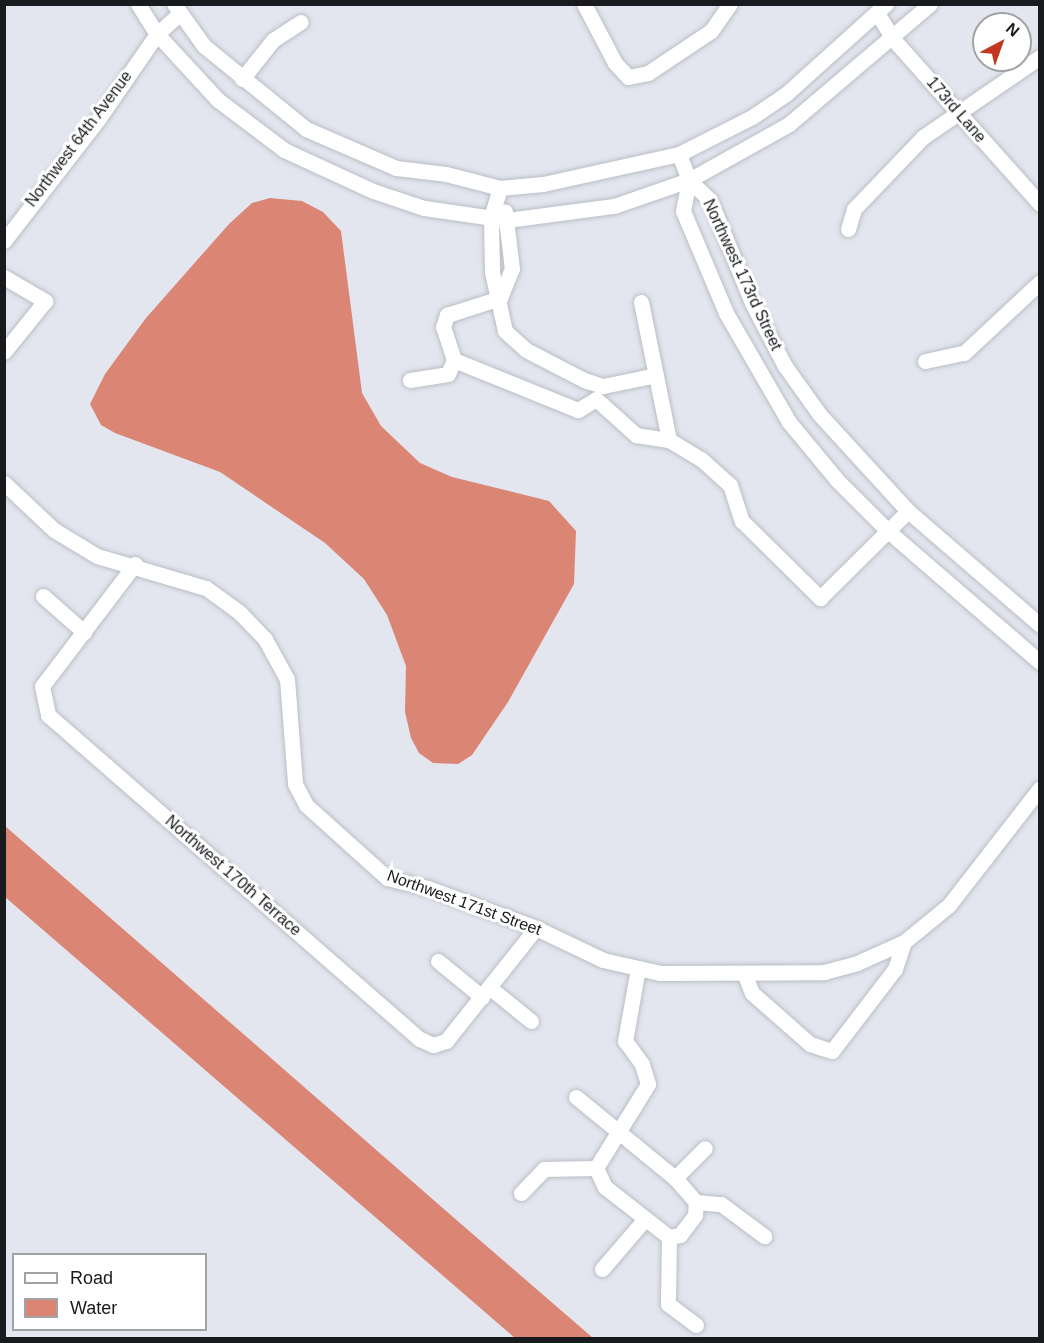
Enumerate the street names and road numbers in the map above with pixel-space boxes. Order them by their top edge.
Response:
street label: Northwest 64th Avenue [21,67,137,211]
street label: 173rd Lane [922,73,990,147]
street label: Northwest 173rd Street [699,196,785,354]
street label: Northwest 170th Terrace [161,812,305,940]
street label: Northwest 171st Street [384,866,544,940]

